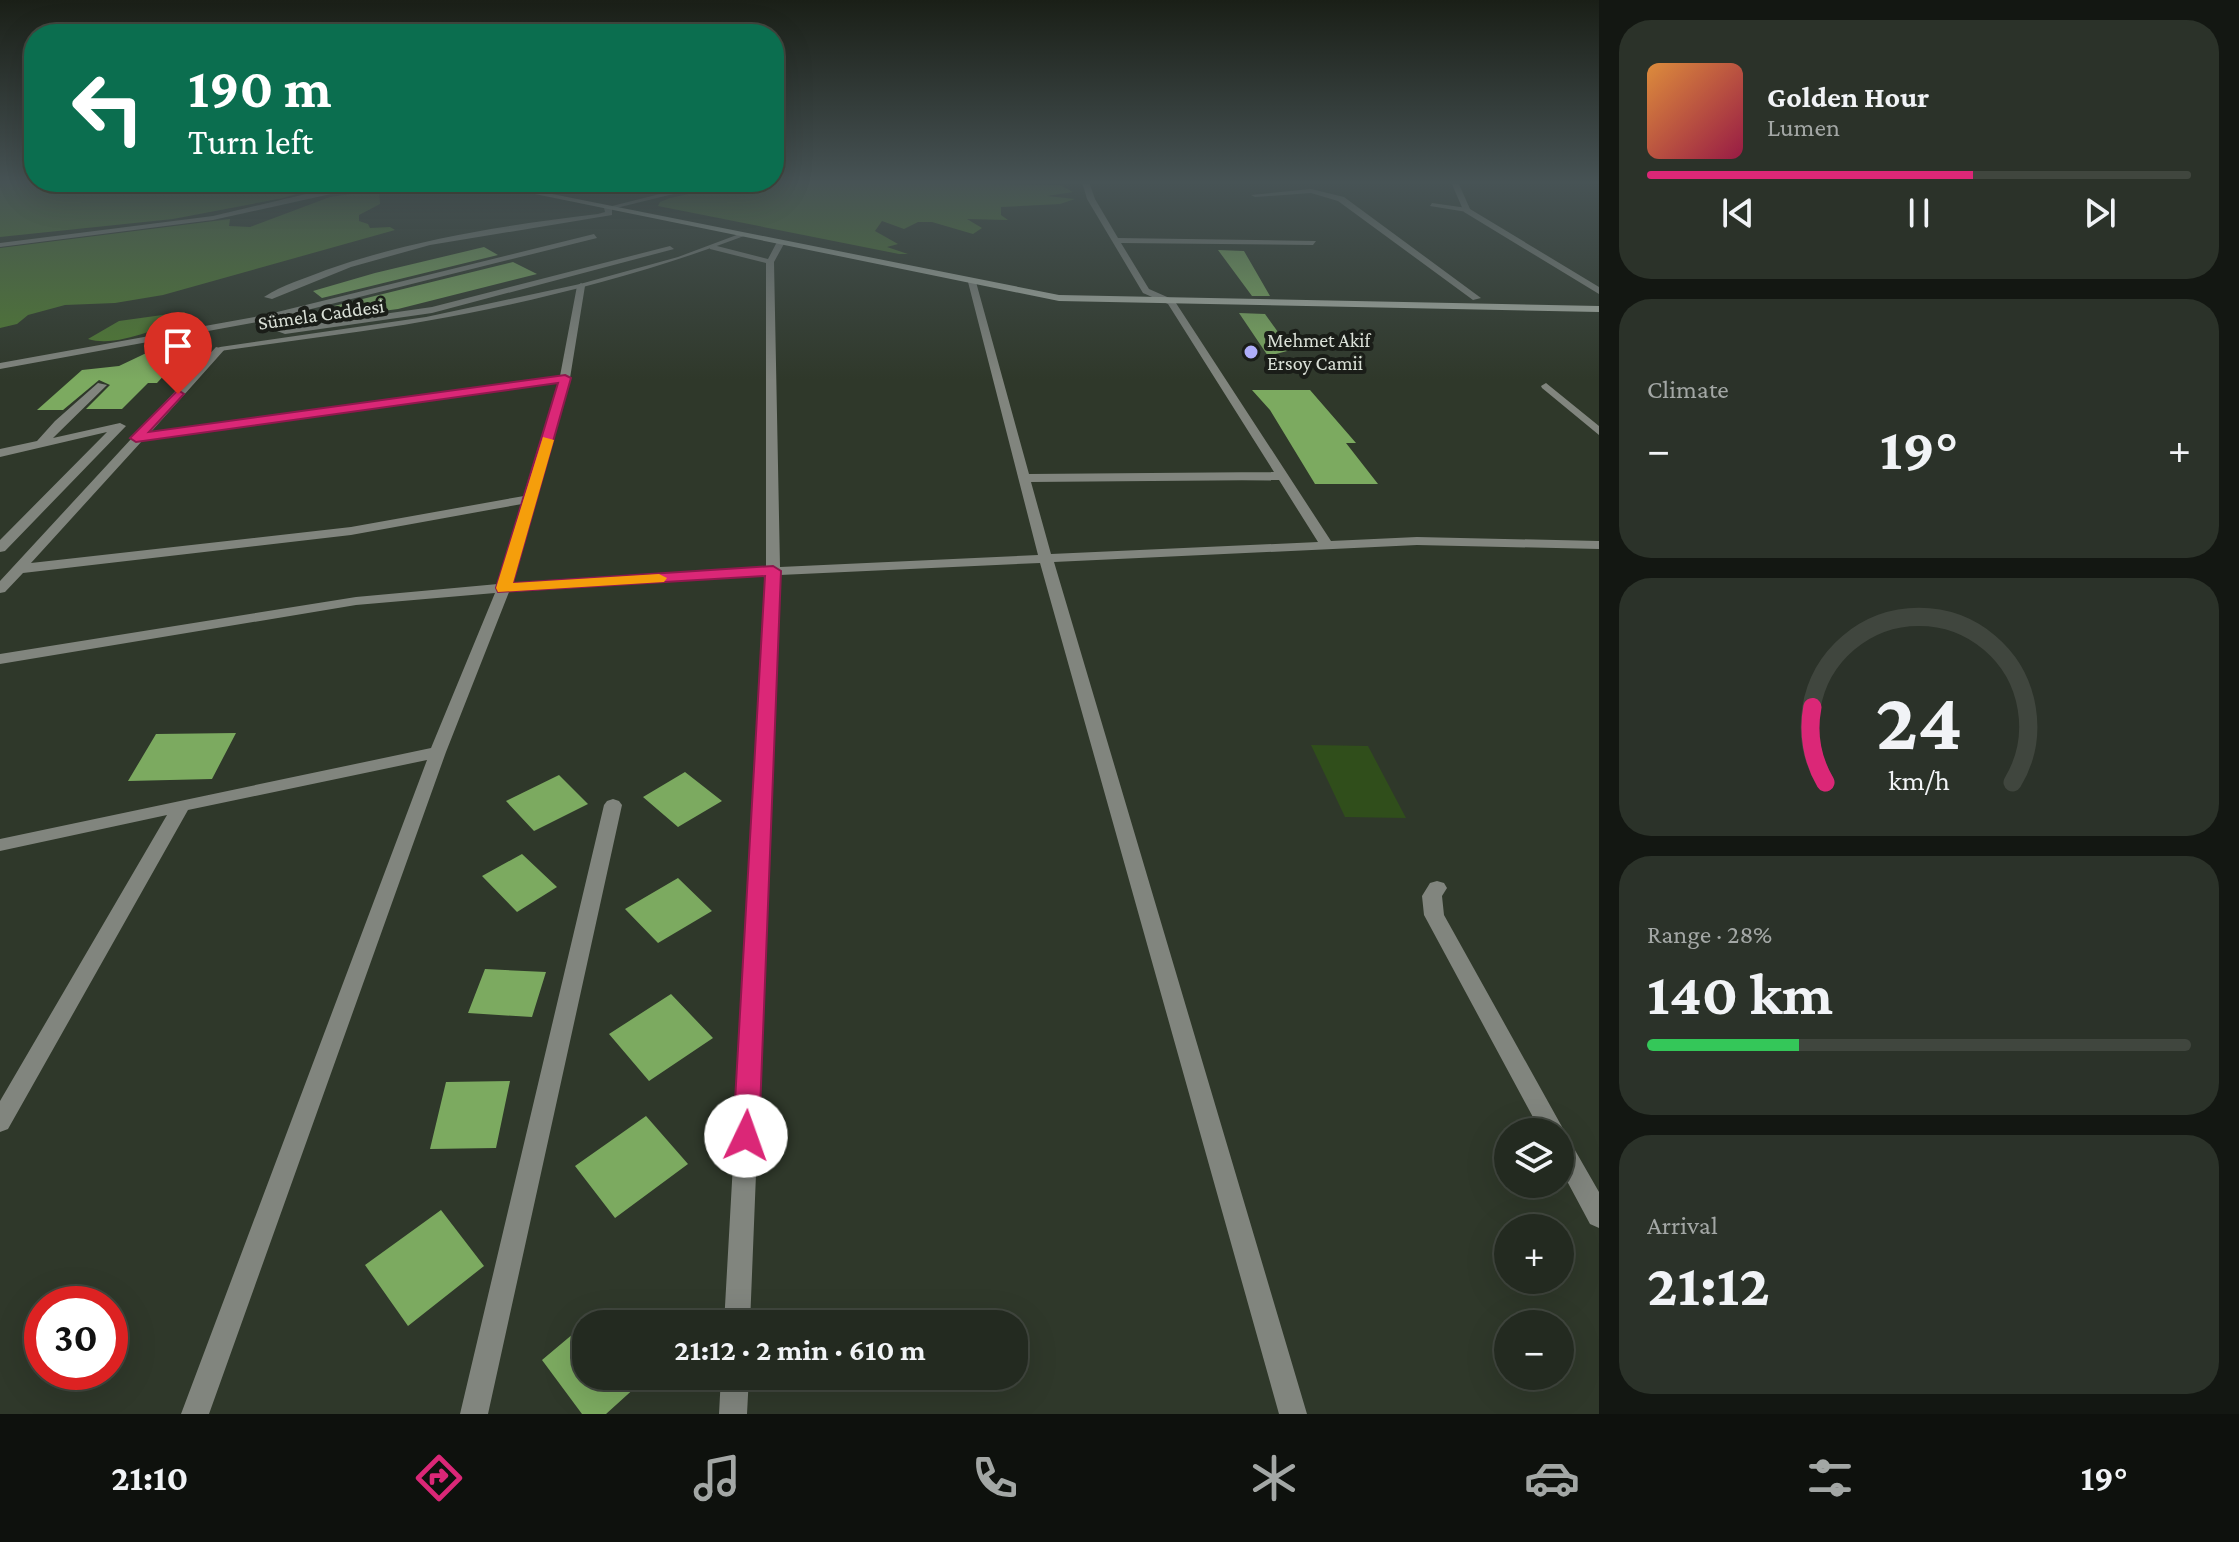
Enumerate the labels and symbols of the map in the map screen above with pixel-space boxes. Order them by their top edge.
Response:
street label: Sümela Caddesi [257,294,385,334]
pin [144,312,212,394]
place label: Mehmet Akif Ersoy Camii [1267,329,1372,375]
marker: Mehmet Akif Ersoy Camii [1242,343,1260,361]
position arrow [704,1094,788,1178]
speed limit sign: 30 [24,1286,128,1390]

